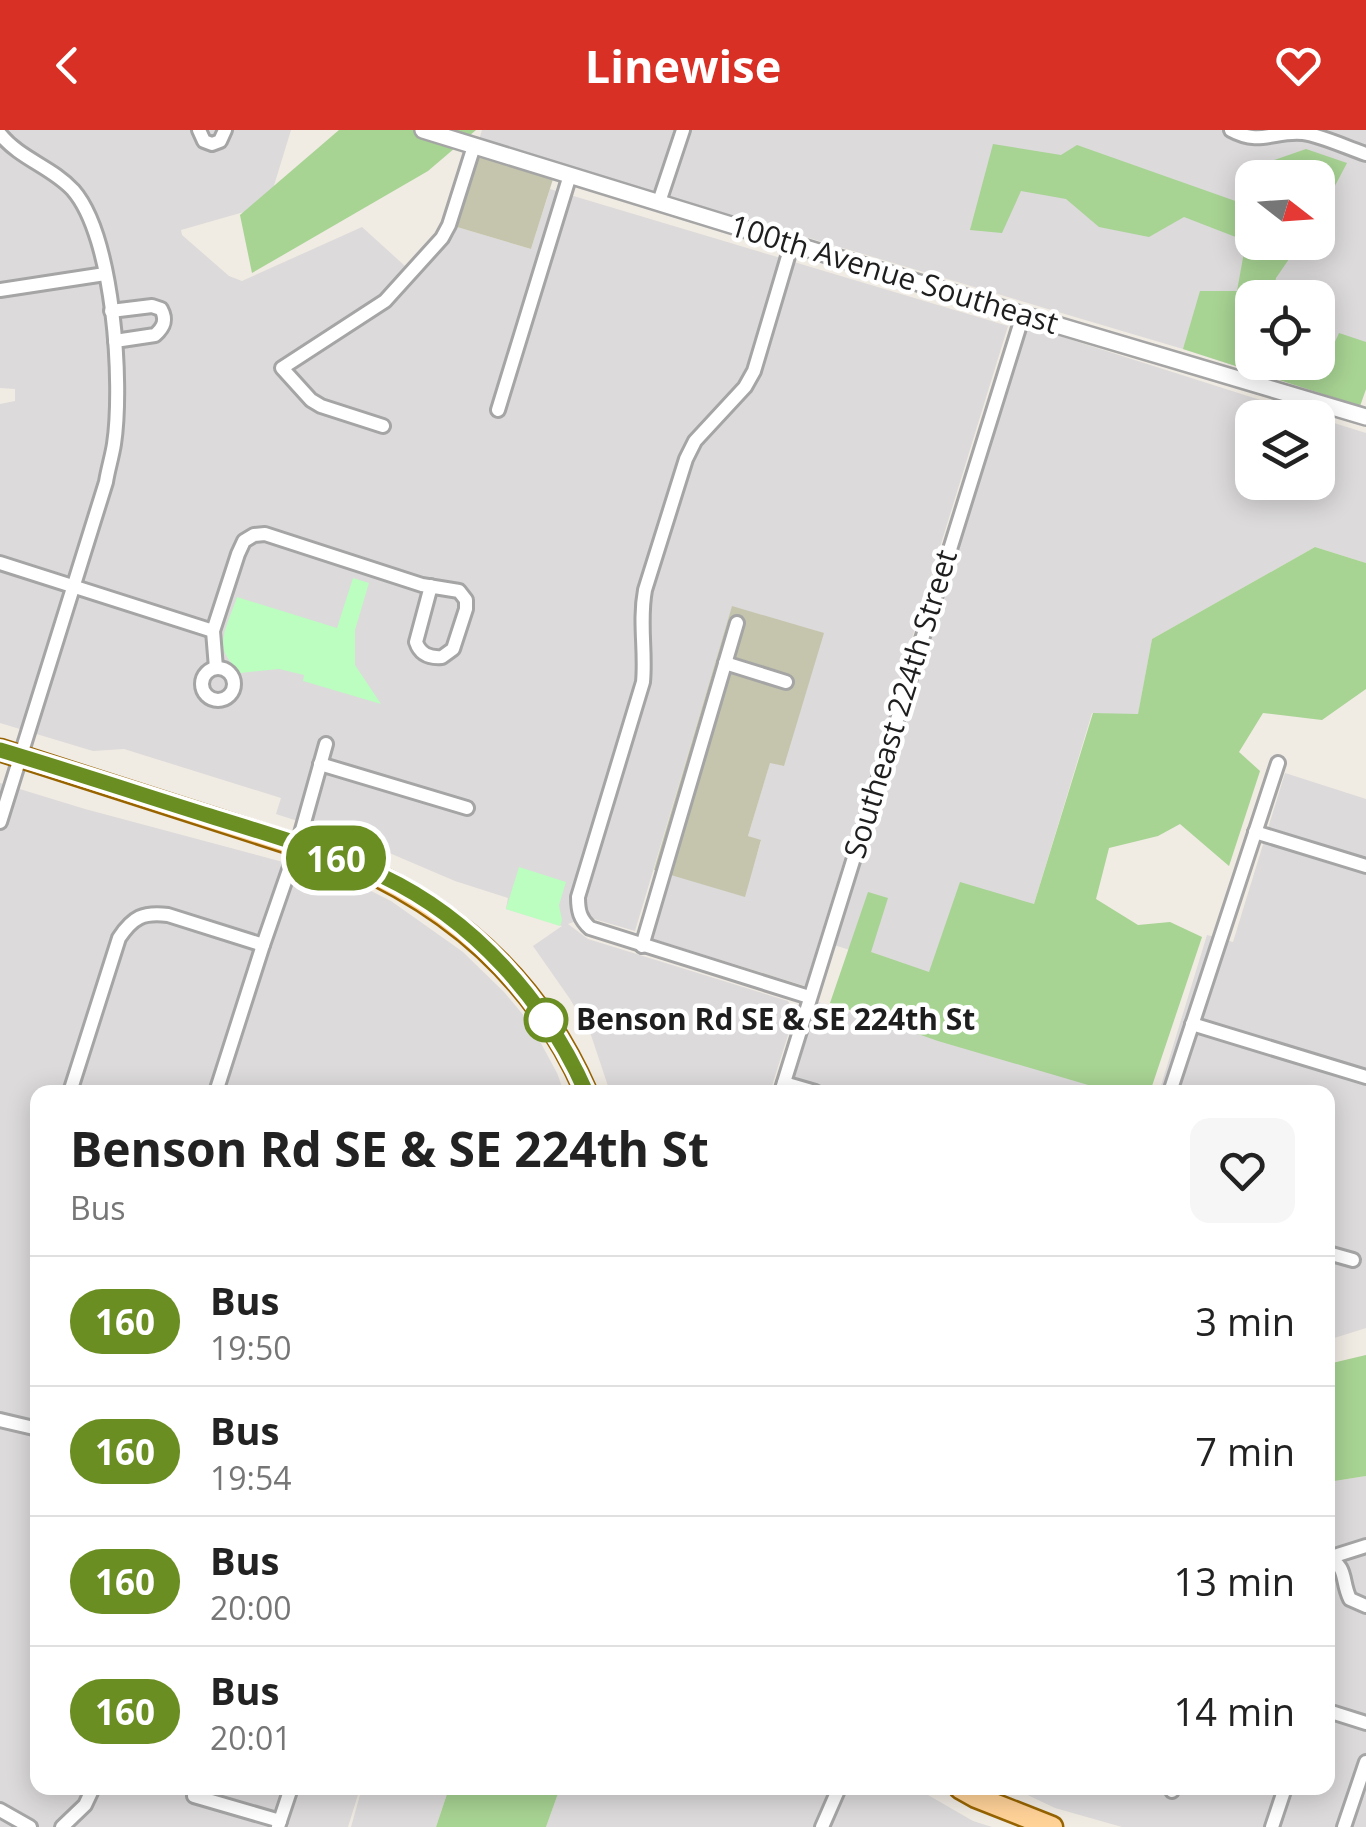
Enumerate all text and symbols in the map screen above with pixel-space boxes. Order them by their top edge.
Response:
text: Linewise [585,35,781,96]
icon: back [40,38,95,93]
icon: heart [1271,38,1326,93]
north arrow [1235,160,1335,260]
map controls [1235,160,1335,500]
street label: 100th Avenue Southeast [725,204,1064,343]
button: locate [1235,280,1335,380]
button: layers [1235,400,1335,500]
street label: Southeast 224th Street [833,544,966,863]
line badge: 160 [278,826,394,890]
text: 160 [306,835,366,882]
place label: Benson Rd SE & SE 224th St [576,998,975,1039]
marker: Benson Rd SE & SE 224th St [525,999,567,1041]
text: Benson Rd SE & SE 224th St [70,1116,709,1181]
button: heart [1190,1118,1295,1223]
text: Bus [70,1186,126,1229]
text: Bus [210,1274,279,1326]
text: 3 min [1195,1295,1295,1347]
text: 160 [95,1298,155,1345]
text: 19:50 [210,1326,292,1369]
text: Bus [210,1404,279,1456]
text: 7 min [1195,1425,1295,1477]
text: 160 [95,1428,155,1475]
text: 19:54 [210,1456,292,1499]
text: Bus [210,1534,279,1586]
text: 13 min [1174,1555,1295,1607]
text: 160 [95,1558,155,1605]
text: 20:00 [210,1586,292,1629]
text: Bus [210,1664,279,1716]
text: 14 min [1174,1685,1295,1737]
text: 160 [95,1688,155,1735]
text: 20:01 [210,1716,292,1759]

